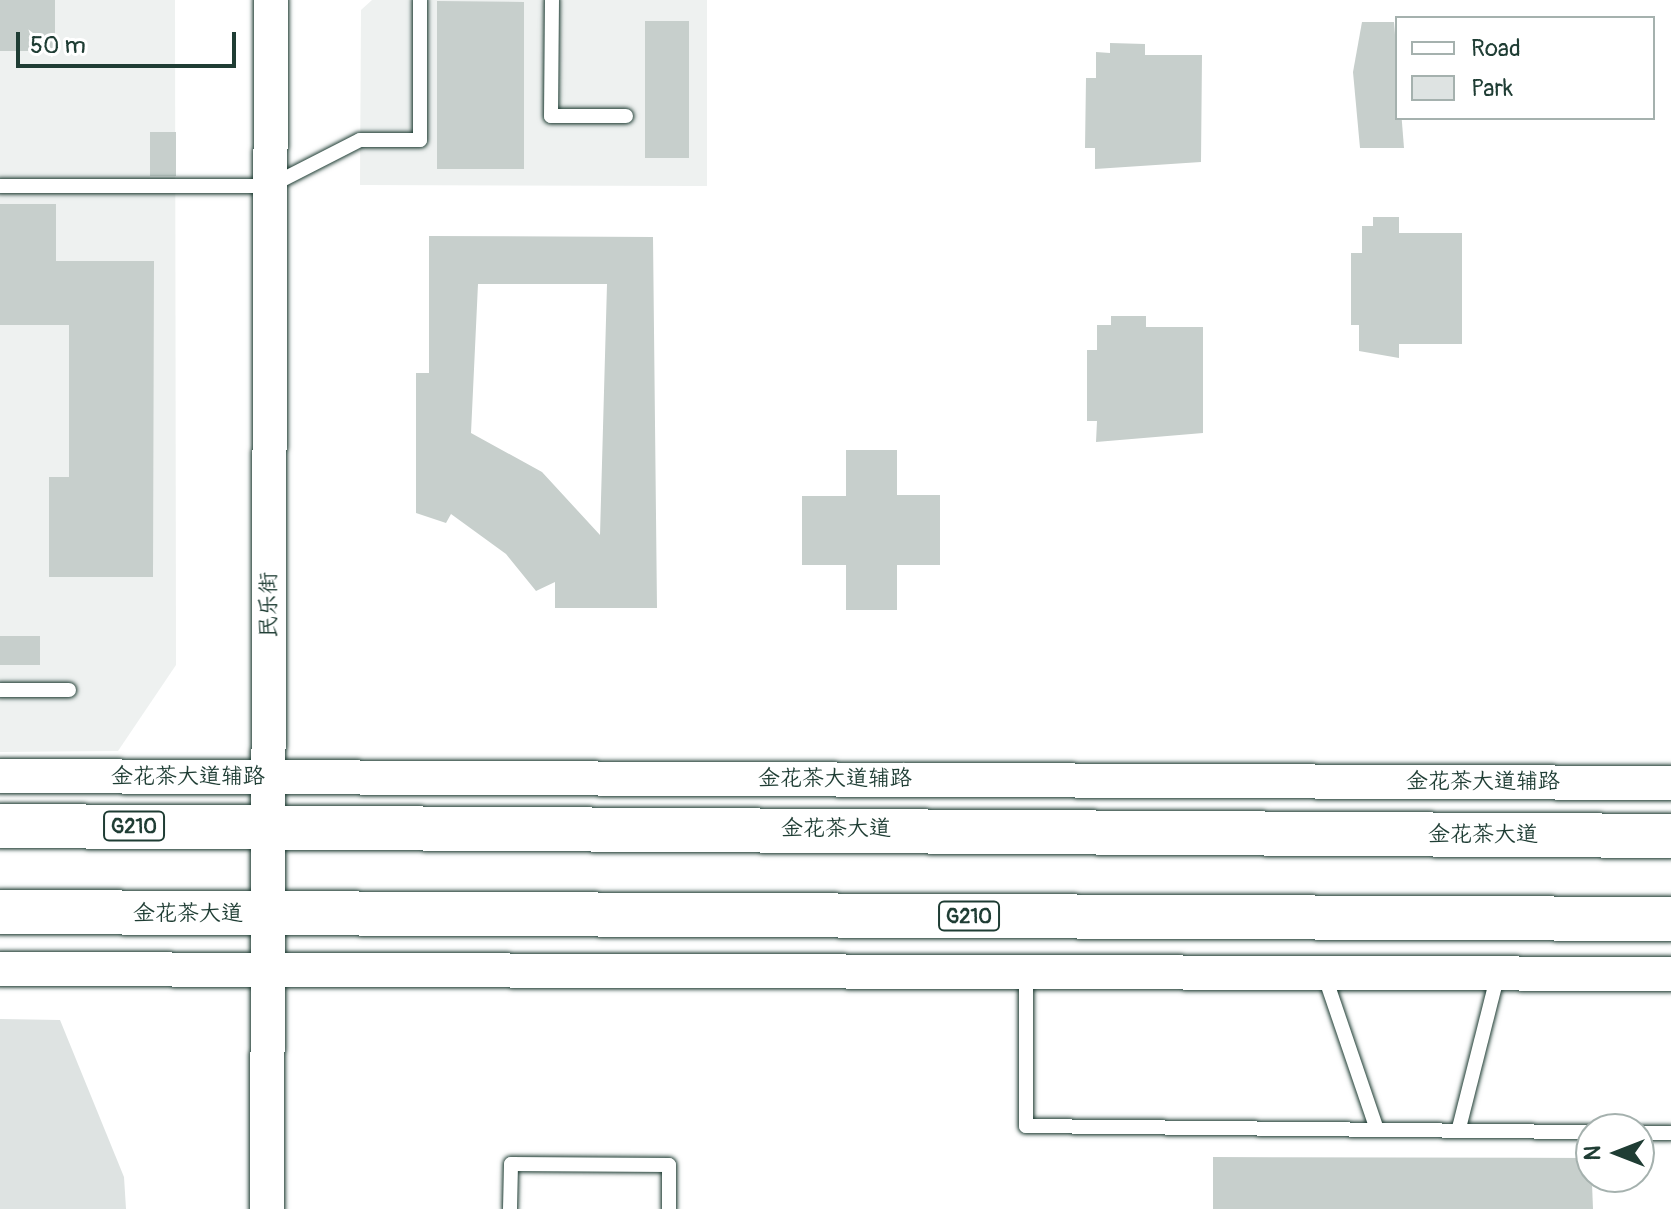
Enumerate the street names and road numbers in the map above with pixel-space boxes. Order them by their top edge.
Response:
street label: 民乐街 [256,572,282,638]
street label: 金花茶大道辅路 [111,764,265,790]
street label: 金花茶大道辅路 [758,766,912,792]
street label: 金花茶大道辅路 [1406,769,1560,795]
road number: G210 [102,810,166,842]
street label: 金花茶大道 [781,816,891,842]
street label: 金花茶大道 [1428,822,1538,848]
road number: G210 [937,900,1001,932]
street label: 金花茶大道 [133,901,243,927]

